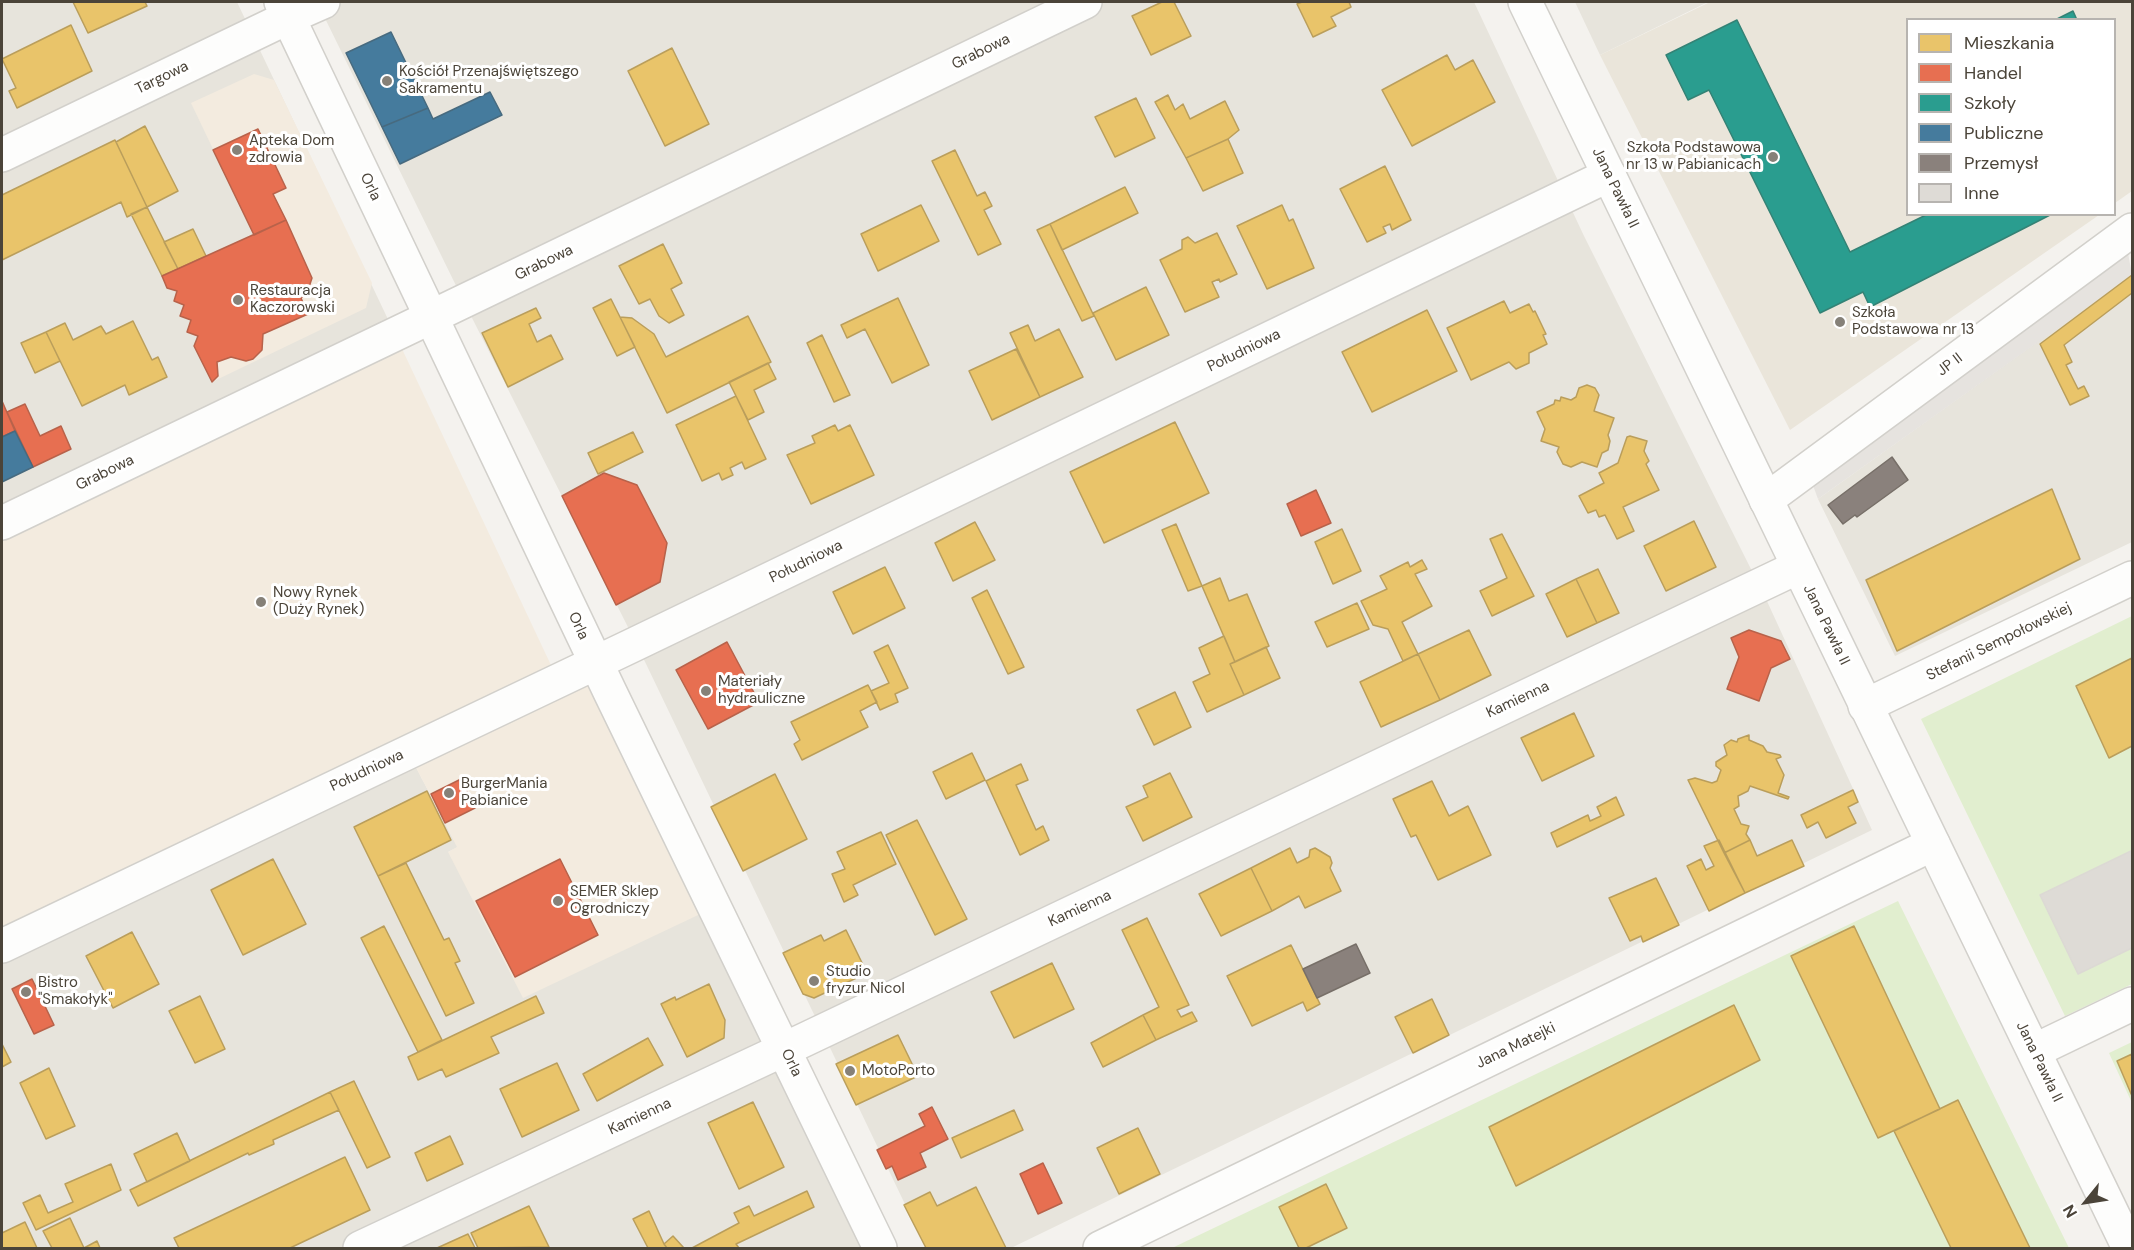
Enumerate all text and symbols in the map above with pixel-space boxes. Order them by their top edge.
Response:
legend [1906,18,2116,216]
street label: Grabowa [949,30,1013,74]
text: Mieszkania [1964,31,2054,55]
street label: Targowa [133,57,191,99]
text: Handel [1964,61,2022,85]
place label: Kościół Przenajświętszego Sakramentu [399,63,579,98]
marker: Kościół Przenajświętszego Sakramentu [380,74,394,88]
text: Szkoły [1964,91,2016,115]
text: Publiczne [1964,121,2043,145]
place label: Apteka Dom zdrowia [249,132,334,167]
place label: Szkoła Podstawowa nr 13 w Pabianicach [1626,139,1761,174]
marker: Apteka Dom zdrowia [230,143,244,157]
street label: Jana Pawła II [1588,145,1642,231]
marker: Szkoła Podstawowa nr 13 w Pabianicach [1766,150,1780,164]
text: Przemysł [1964,151,2038,175]
street label: Orla [356,170,384,204]
text: Inne [1964,181,1999,205]
street label: Grabowa [512,241,576,285]
place label: Restauracja Kaczorowski [250,282,335,317]
marker: Restauracja Kaczorowski [231,293,245,307]
place label: Szkoła Podstawowa nr 13 [1852,304,1974,339]
marker: Szkoła Podstawowa nr 13 [1833,315,1847,329]
street label: Południowa [1205,326,1283,376]
street label: JP II [1934,350,1966,380]
street label: Grabowa [73,451,137,495]
street label: Południowa [767,537,845,587]
street label: Jana Pawła II [1799,582,1853,668]
place label: Nowy Rynek (Duży Rynek) [273,584,364,619]
marker: Nowy Rynek (Duży Rynek) [254,595,268,609]
street label: Stefanii Sempołowskiej [1924,599,2074,685]
street label: Orla [564,609,592,643]
place label: Materiały hydrauliczne [718,673,805,708]
street label: Kamienna [1484,678,1552,722]
marker: Materiały hydrauliczne [699,684,713,698]
street label: Południowa [327,746,407,796]
place label: BurgerMania Pabianice [461,775,547,810]
marker: BurgerMania Pabianice [442,786,456,800]
place label: SEMER Sklep Ogrodniczy [570,883,659,918]
street label: Kamienna [1046,887,1114,931]
marker: SEMER Sklep Ogrodniczy [551,894,565,908]
place label: Studio fryzur Nicol [826,963,905,998]
place label: Bistro "Smakołyk" [38,974,113,1009]
marker: Studio fryzur Nicol [807,974,821,988]
marker: Bistro "Smakołyk" [19,985,33,999]
street label: Jana Matejki [1473,1019,1559,1073]
street label: Jana Pawła II [2012,1019,2066,1105]
street label: Orla [777,1046,805,1080]
place label: MotoPorto [862,1062,935,1080]
marker: MotoPorto [843,1064,857,1078]
street label: Kamienna [606,1095,674,1139]
north arrow [2056,1172,2116,1232]
text: N [2058,1201,2082,1222]

